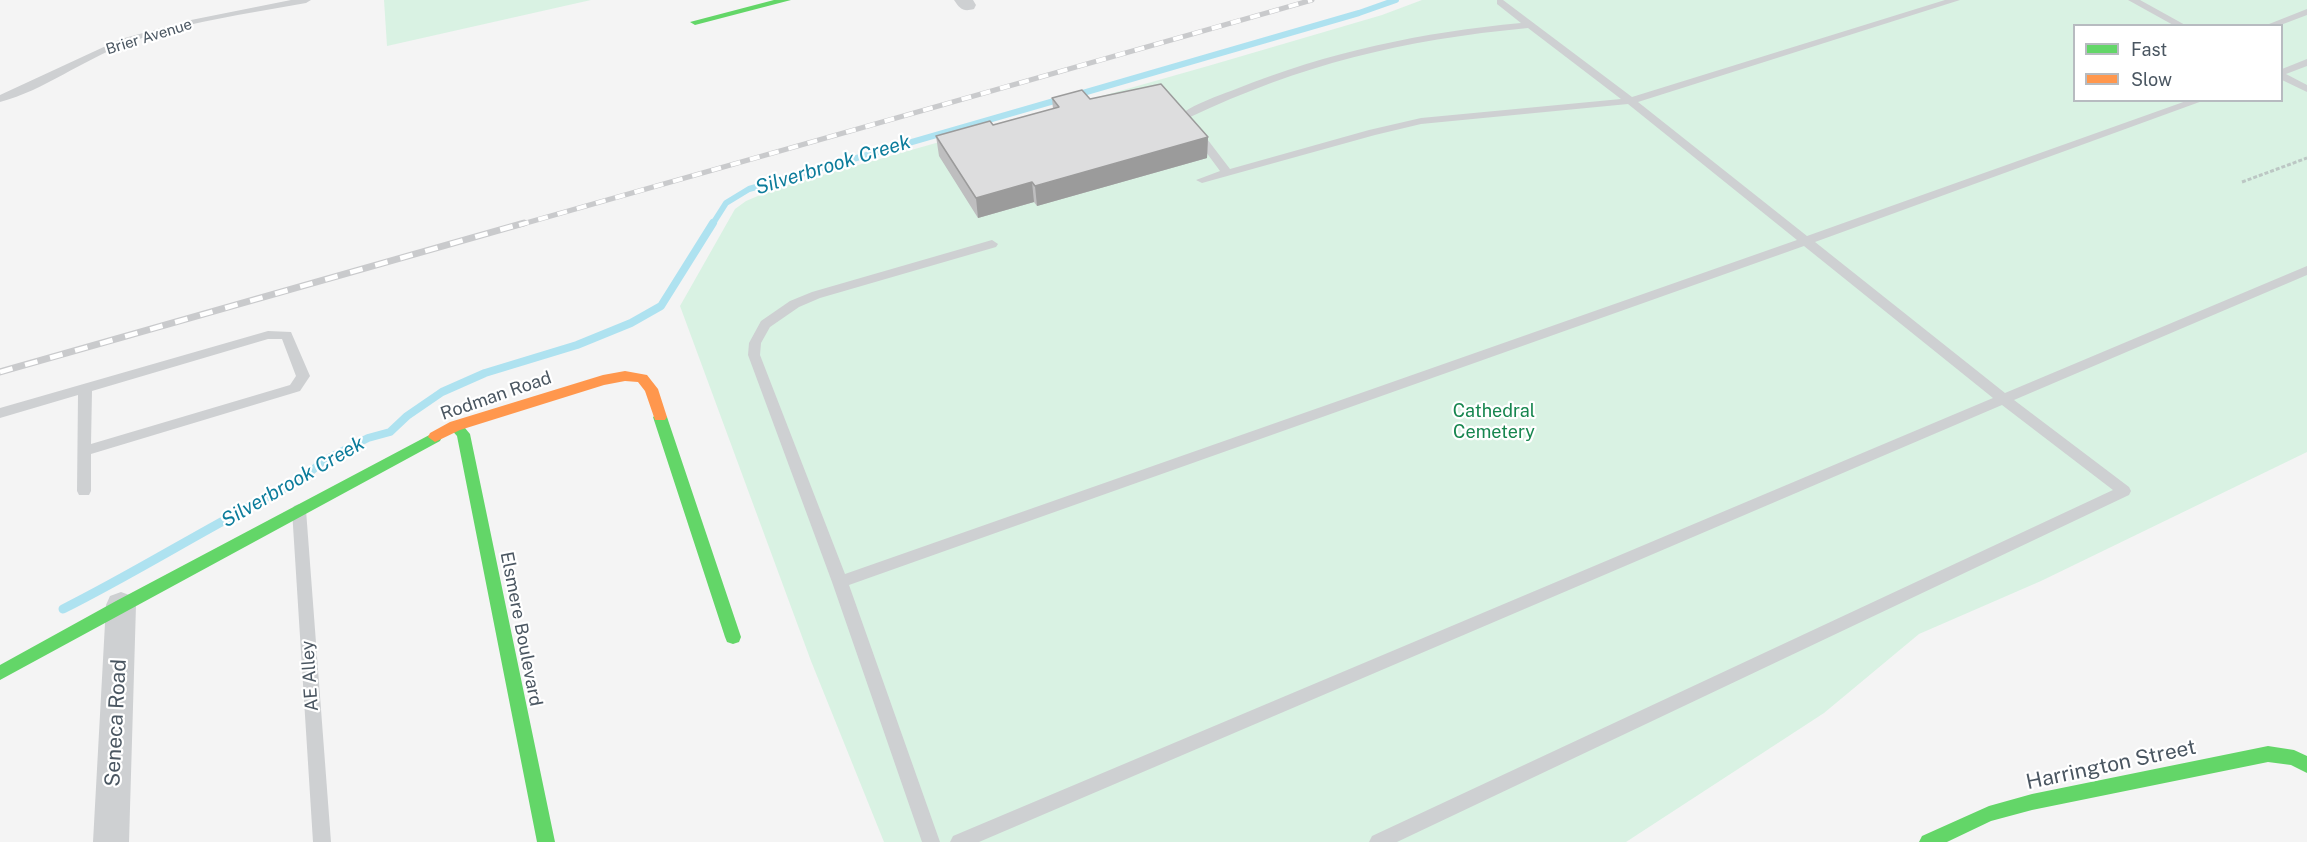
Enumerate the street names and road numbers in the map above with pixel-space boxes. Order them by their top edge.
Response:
street label: Brier Avenue [104,15,194,59]
street label: Rodman Road [438,367,554,425]
street label: Elsmere Boulevard [495,550,547,708]
street label: AE Alley [297,640,323,712]
street label: Seneca Road [100,659,132,787]
street label: Harrington Street [2024,735,2198,795]

